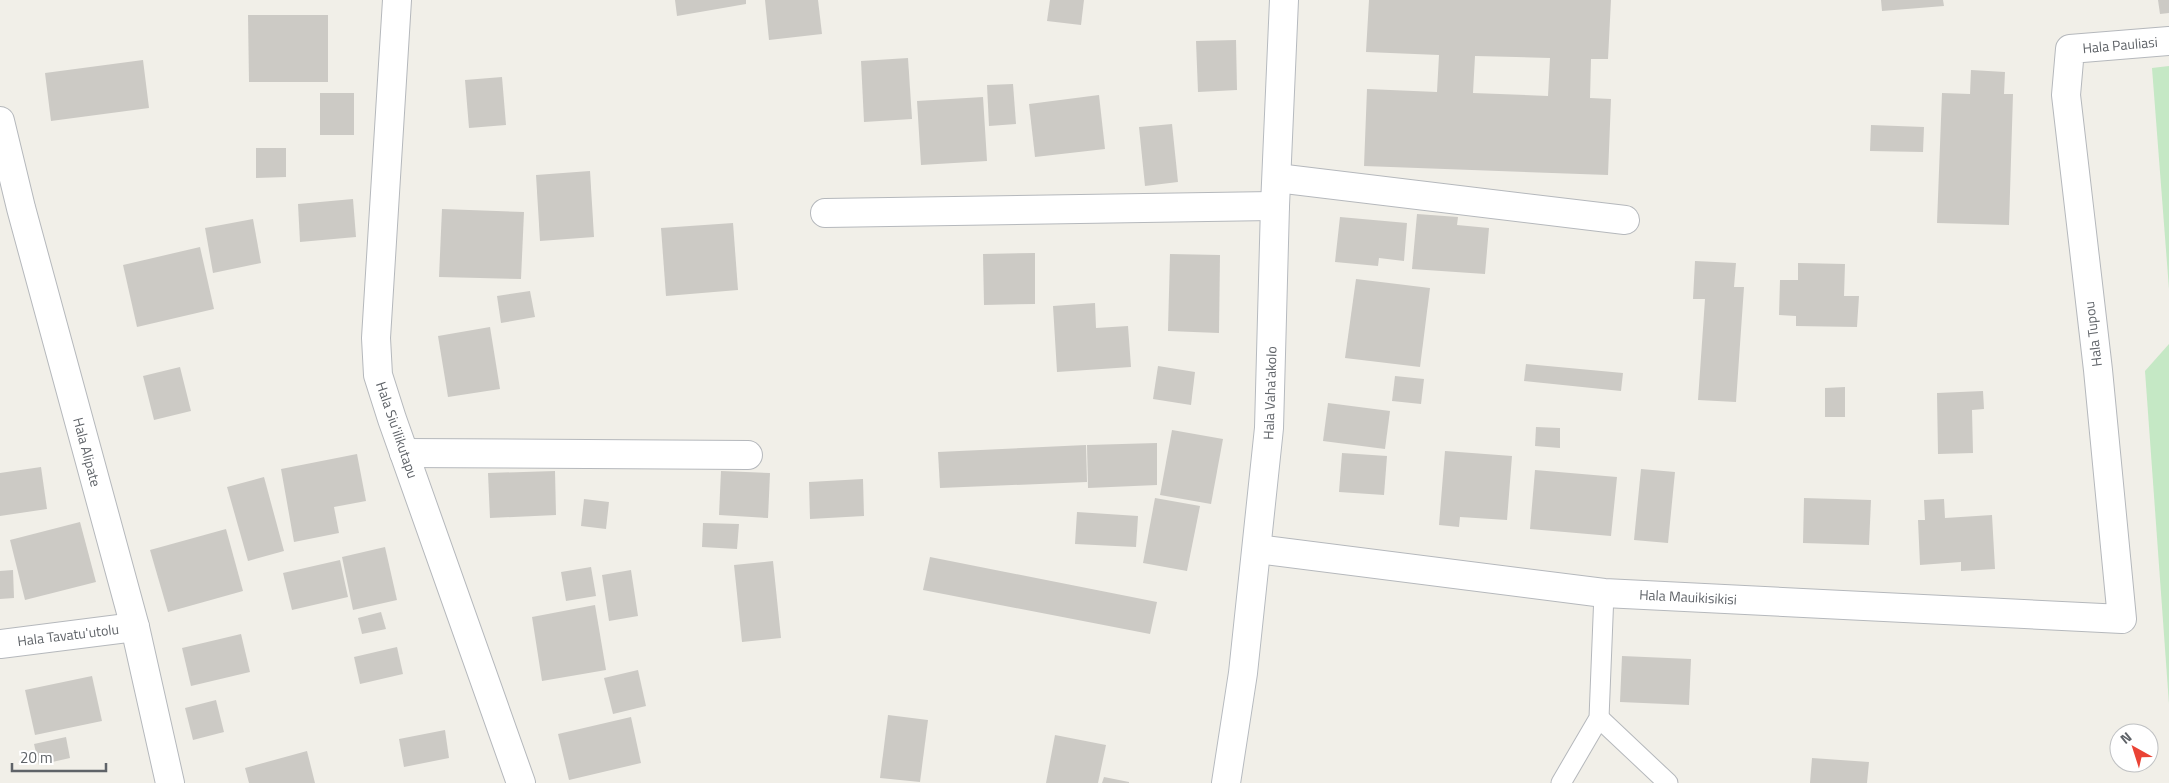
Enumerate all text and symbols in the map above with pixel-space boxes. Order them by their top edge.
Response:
street label: Hala Pauliasi [2081,31,2158,58]
street label: Hala Tupou [2078,300,2107,368]
street label: Hala Vaha'akolo [1257,346,1282,440]
street label: Hala Siu'ilikutapu [371,379,424,481]
street label: Hala Alipate [68,415,107,489]
street label: Hala Mauikisikisi [1639,583,1737,610]
street label: Hala Tavatu'utolu [16,618,120,651]
north arrow [2109,723,2159,773]
text: N [2115,726,2136,749]
scale bar [12,740,106,772]
text: 20 m [20,746,53,769]

